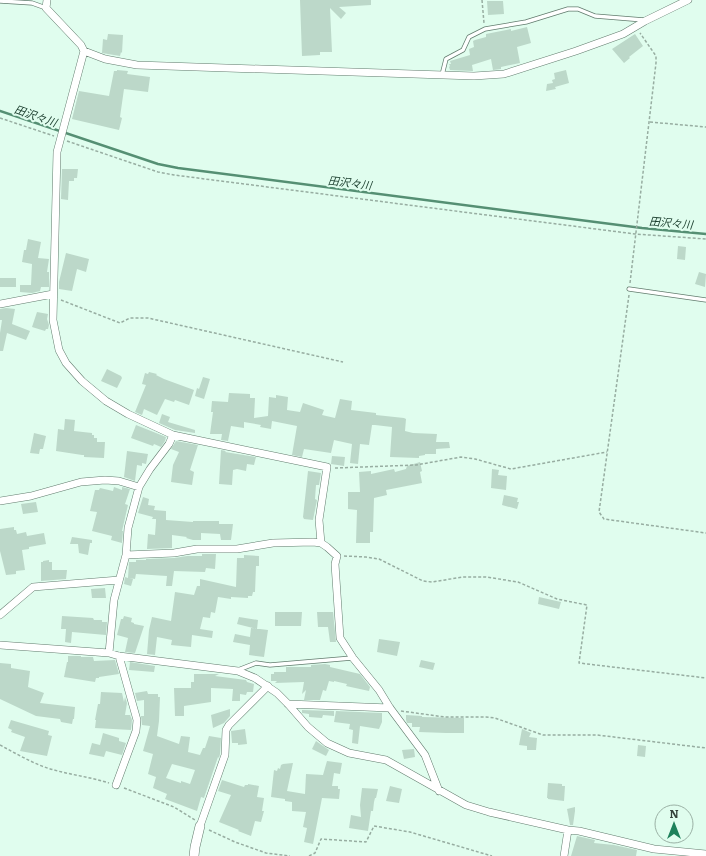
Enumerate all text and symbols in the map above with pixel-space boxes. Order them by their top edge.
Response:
water label: 田沢々川 [13,100,60,130]
water label: 田沢々川 [327,171,374,193]
water label: 田沢々川 [648,212,695,232]
north arrow [654,804,694,844]
text: N [669,805,679,821]

